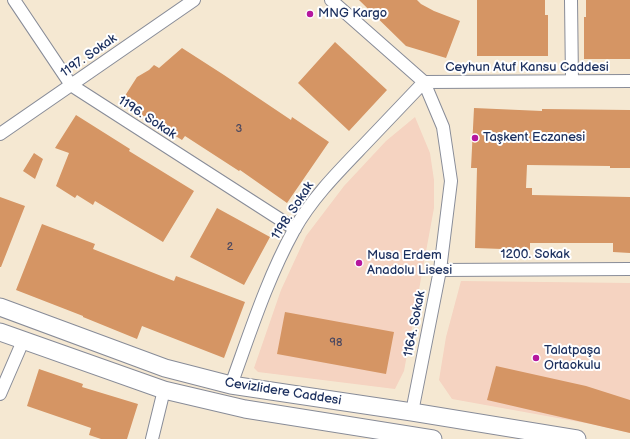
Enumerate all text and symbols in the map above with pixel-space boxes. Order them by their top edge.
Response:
place label: MNG Kargo [318,6,387,22]
marker: MNG Kargo [305,9,315,19]
street label: 1197. Sokak [58,31,120,81]
street label: Ceyhun Atuf Kansu Caddesi [445,60,609,76]
street label: 1196. Sokak [115,93,179,143]
house number: 3 [236,122,242,136]
place label: Taşkent Eczanesi [483,130,585,146]
marker: Taşkent Eczanesi [470,133,480,143]
street label: 1198. Sokak [268,179,318,243]
house number: 2 [227,240,233,254]
street label: 1200. Sokak [500,247,570,263]
place label: Musa Erdem Anadolu Lisesi [367,248,452,279]
marker: Musa Erdem Anadolu Lisesi [354,258,364,268]
street label: 1164. Sokak [401,290,429,358]
house number: 98 [330,336,342,350]
place label: Talatpaşa Ortaokulu [544,343,601,374]
marker: Talatpaşa Ortaokulu [531,353,541,363]
street label: Cevizlidere Caddesi [224,375,342,409]

